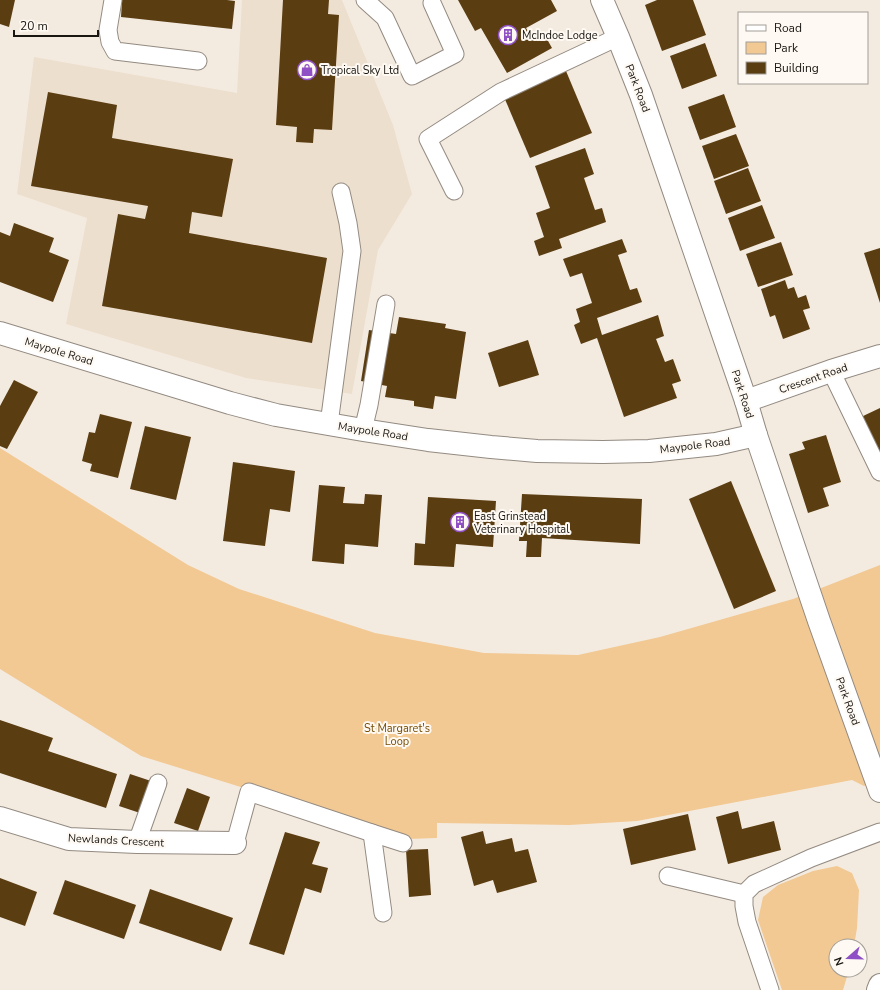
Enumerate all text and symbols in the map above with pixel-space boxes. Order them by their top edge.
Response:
scale bar [14,12,98,38]
legend [738,12,868,84]
text: 20 m [20,18,48,34]
text: Road [774,20,802,36]
building icon: McIndoe Lodge [497,24,519,46]
place label: McIndoe Lodge [522,28,598,43]
text: Park [774,40,799,56]
shop icon: Tropical Sky Ltd [296,59,318,81]
text: Building [774,60,819,76]
street label: Park Road [622,62,654,114]
place label: Tropical Sky Ltd [321,63,399,78]
street label: Maypole Road [23,334,95,369]
street label: Crescent Road [777,360,850,397]
street label: Park Road [728,368,757,420]
street label: Maypole Road [337,419,409,444]
street label: Maypole Road [659,434,731,457]
place label: East Grinstead Veterinary Hospital [473,509,570,537]
building icon: East Grinstead Veterinary Hospital [449,511,471,533]
street label: Park Road [832,675,863,727]
park label: St Margaret's Loop [364,721,430,749]
street label: Newlands Crescent [67,830,165,851]
north arrow [828,938,868,978]
text: N [831,955,848,968]

